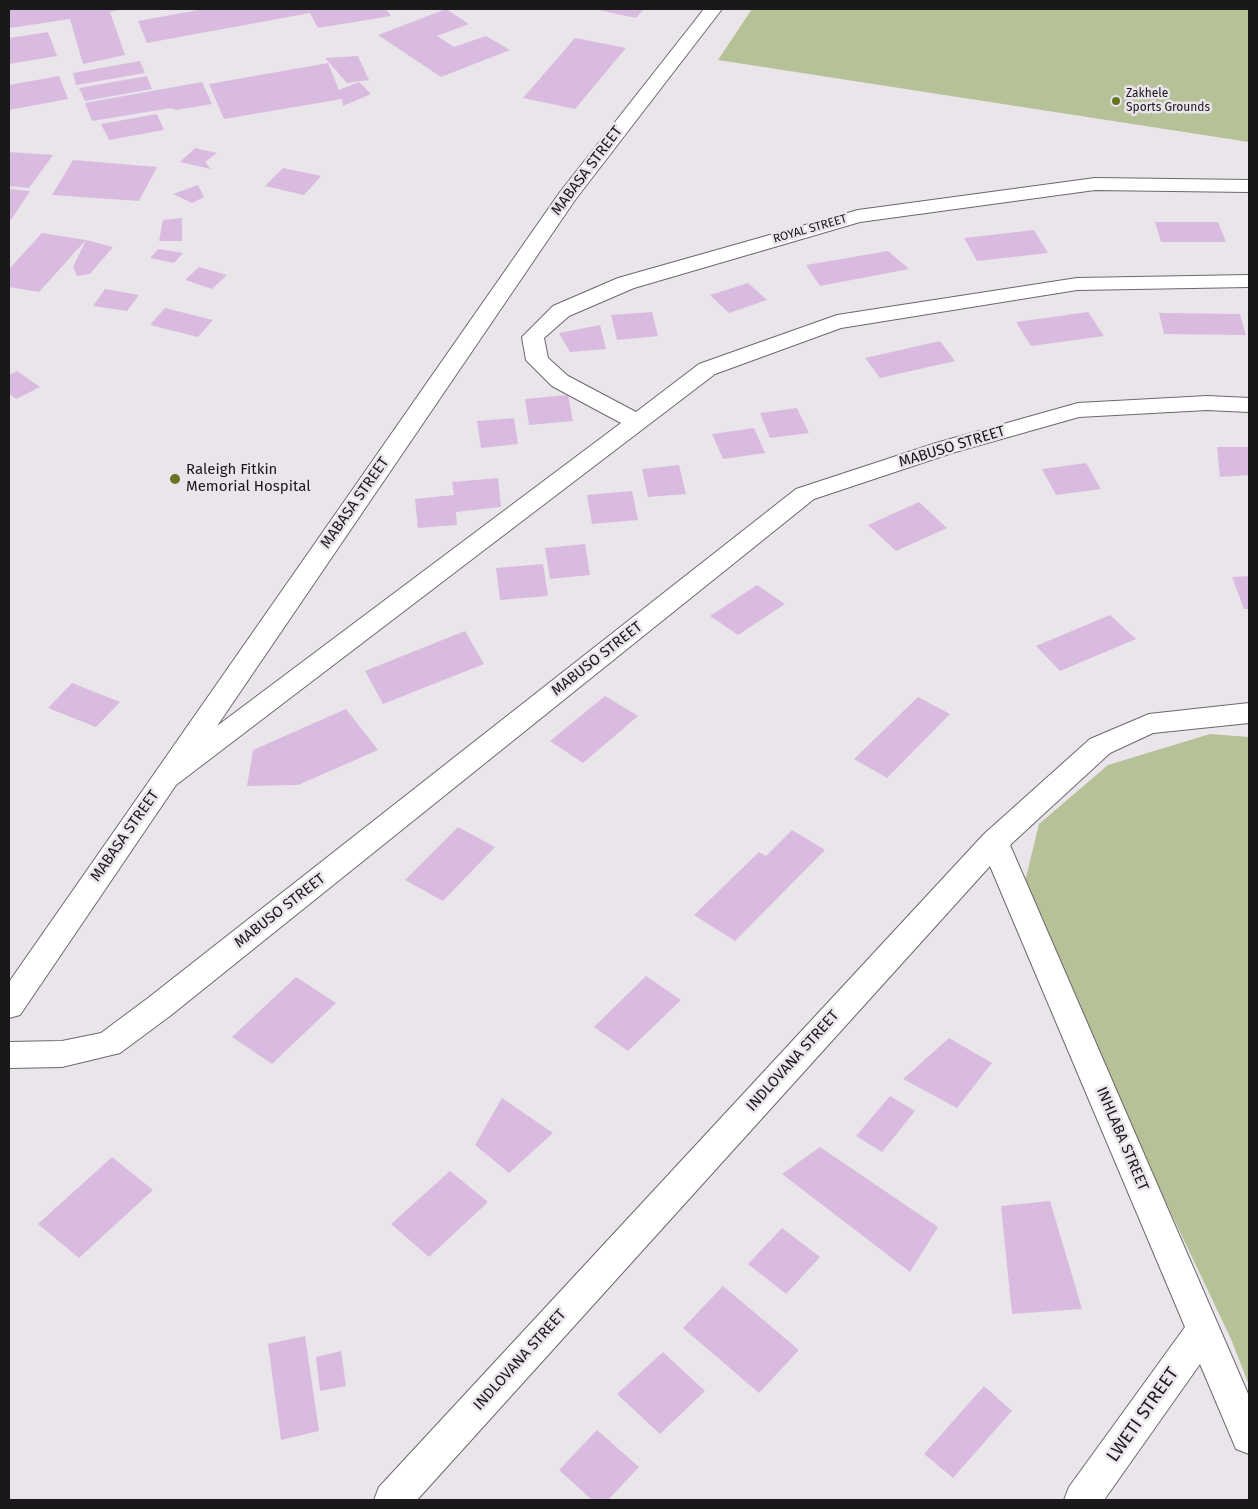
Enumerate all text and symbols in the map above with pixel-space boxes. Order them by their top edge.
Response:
place label: Zakhele Sports Grounds [1126,87,1210,115]
marker: Zakhele Sports Grounds [1110,95,1122,107]
street label: MABASA STREET [548,123,626,219]
street label: ROYAL STREET [772,212,848,246]
street label: MABUSO STREET [897,422,1007,472]
street label: MABASA STREET [317,454,393,552]
place label: Raleigh Fitkin Memorial Hospital [186,461,311,496]
marker: Raleigh Fitkin Memorial Hospital [168,472,182,486]
street label: MABUSO STREET [548,618,646,700]
street label: MABASA STREET [87,787,163,885]
street label: MABUSO STREET [231,870,329,952]
street label: INDLOVANA STREET [743,1007,843,1115]
street label: INHLABA STREET [1092,1084,1152,1194]
street label: INDLOVANA STREET [470,1306,570,1414]
street label: LWETI STREET [1103,1364,1183,1466]

